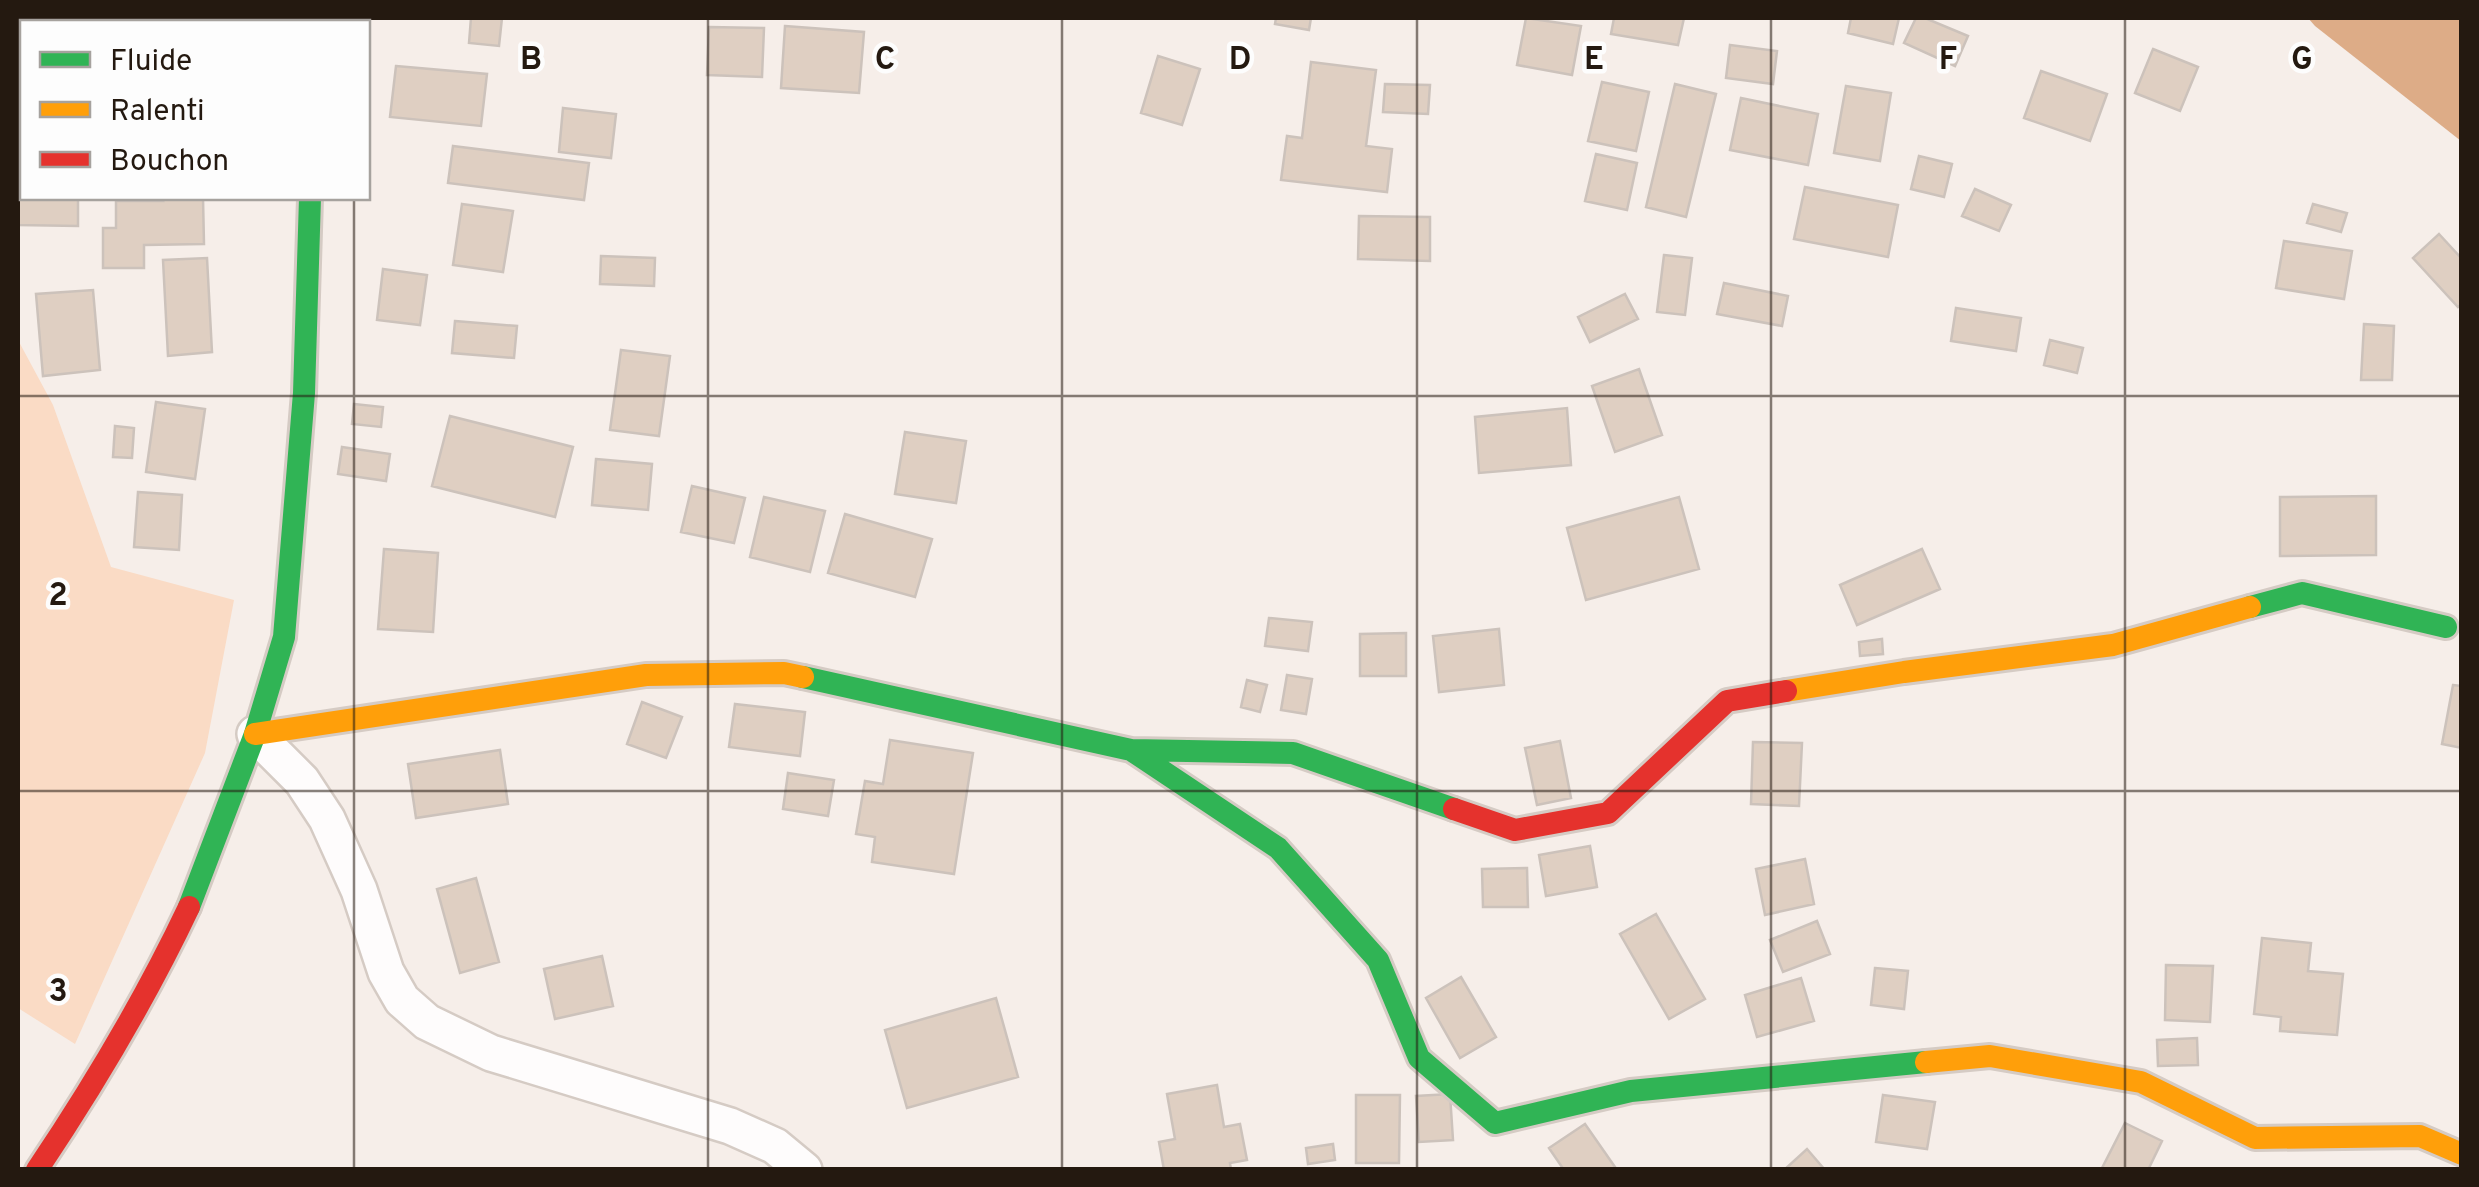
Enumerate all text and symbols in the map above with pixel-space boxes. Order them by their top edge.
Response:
legend [20,20,370,200]
text: B [520,41,542,81]
text: C [875,41,895,81]
text: D [1229,41,1251,81]
text: E [1584,41,1604,81]
text: F [1939,41,1957,81]
text: G [2291,41,2313,81]
text: Fluide [110,44,192,81]
text: Ralenti [110,94,205,131]
text: Bouchon [110,144,229,181]
text: 2 [48,577,68,617]
text: 3 [48,973,68,1013]

